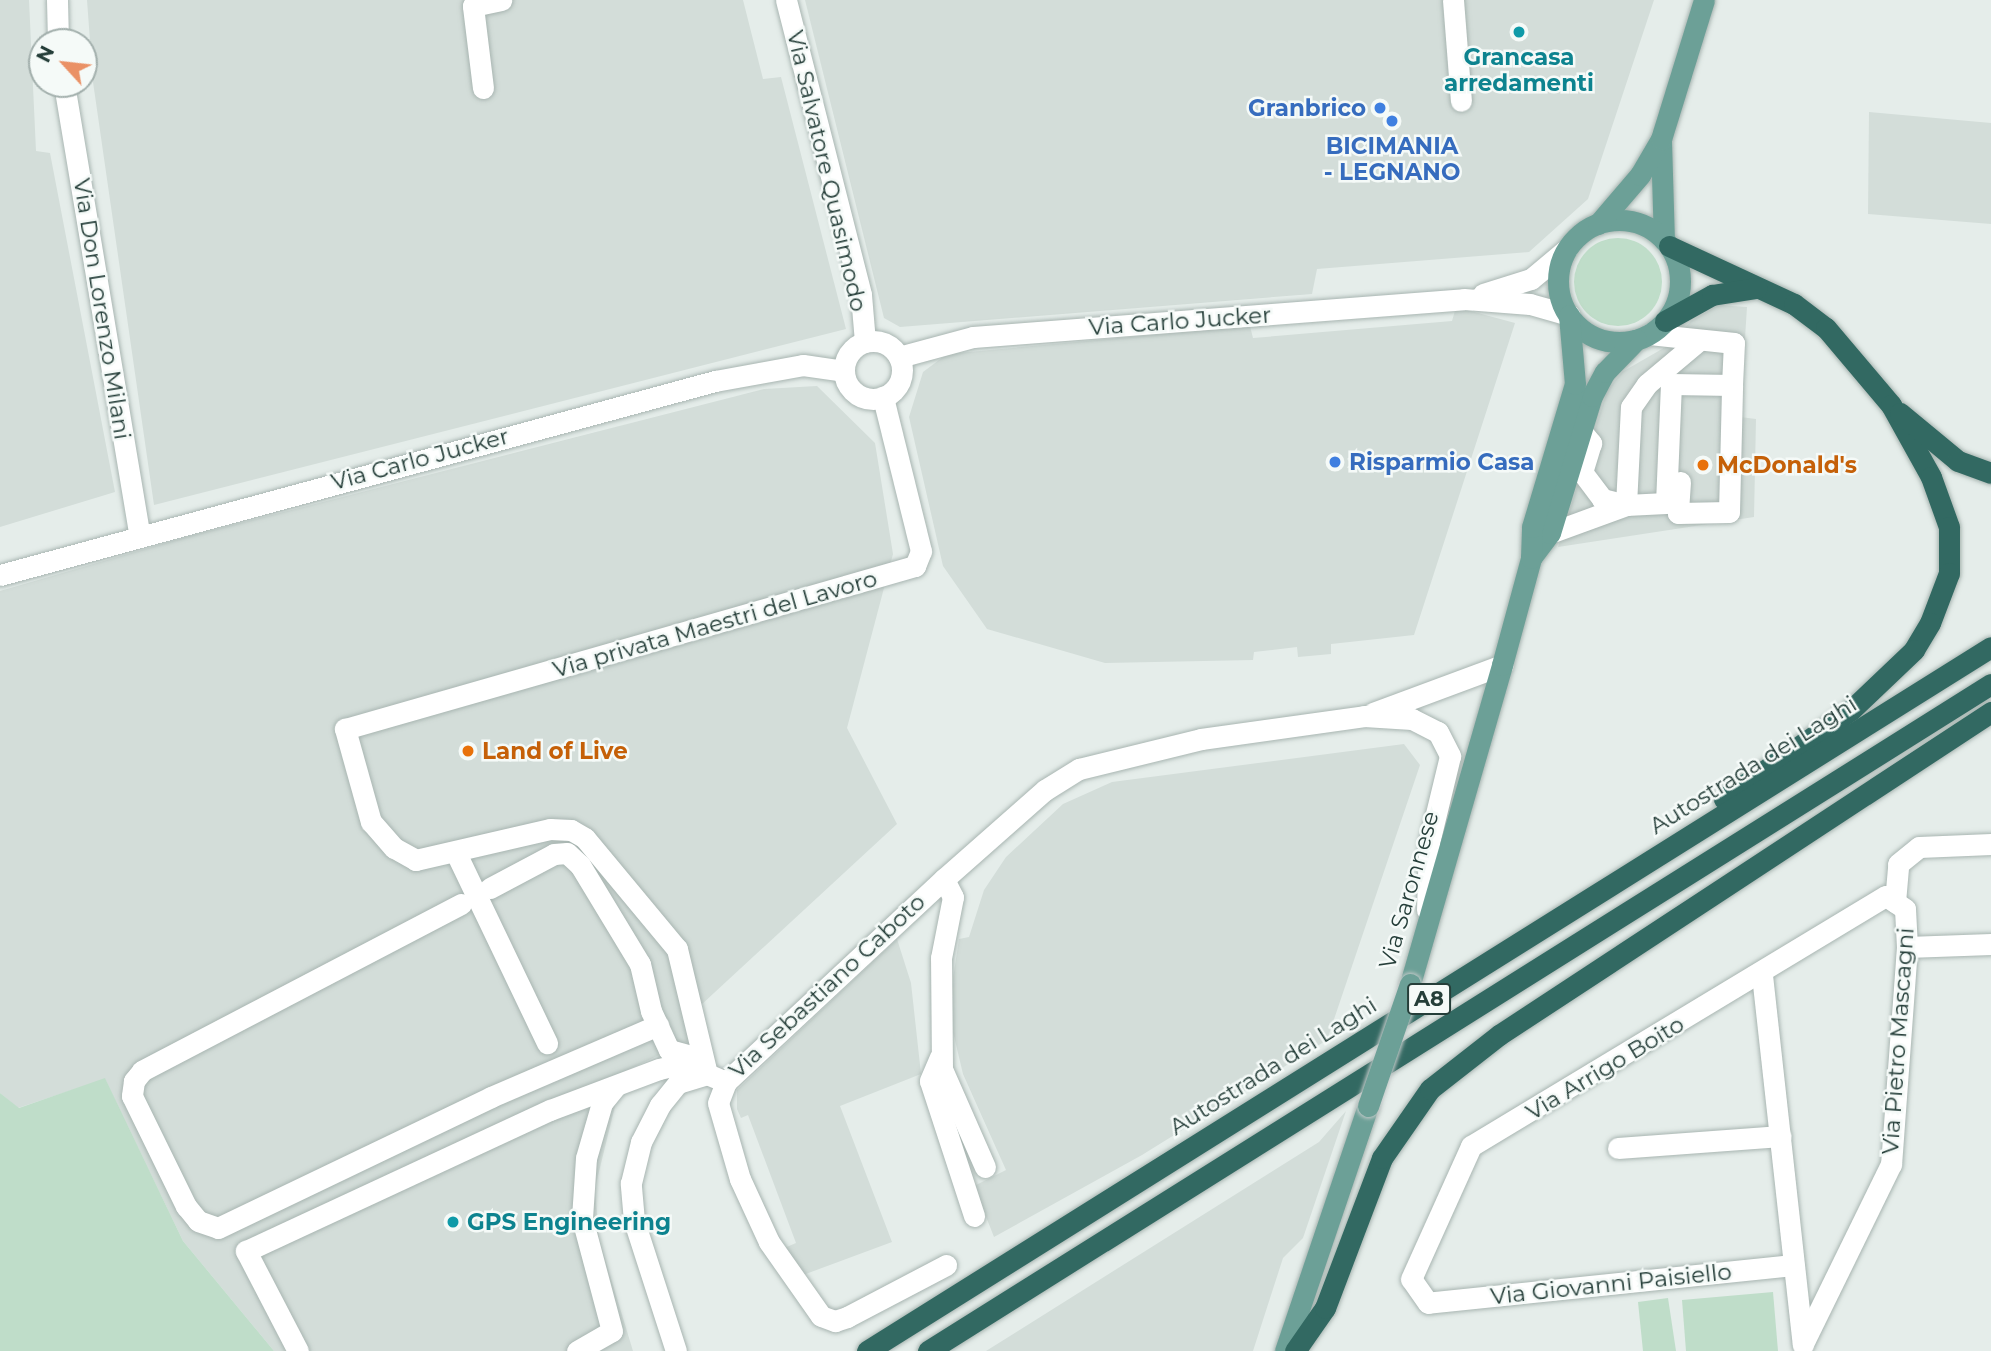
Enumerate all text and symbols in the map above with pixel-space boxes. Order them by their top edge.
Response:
marker: Grancasa arredamenti [1511,24,1527,40]
north arrow [28,28,98,98]
street label: Via Salvatore Quasimodo [781,28,873,314]
text: N [32,42,59,66]
place label: Grancasa arredamenti [1444,43,1594,97]
place label: Granbrico [1248,94,1366,122]
marker: Granbrico [1372,100,1388,116]
marker: BICIMANIA - LEGNANO [1384,113,1400,129]
place label: BICIMANIA - LEGNANO [1324,132,1460,186]
street label: Via Don Lorenzo Milani [68,176,136,442]
street label: Via Carlo Jucker [1088,301,1272,341]
street label: Via Carlo Jucker [328,422,512,496]
place label: Risparmio Casa [1349,448,1535,476]
place label: McDonald's [1717,451,1857,479]
marker: Risparmio Casa [1327,454,1343,470]
marker: McDonald's [1695,457,1711,473]
street label: Via privata Maestri del Lavoro [550,564,880,684]
street label: Autostrada dei Laghi [1644,690,1862,840]
place label: Land of Live [482,737,628,765]
marker: Land of Live [460,743,476,759]
street label: Via Saronnese [1373,808,1445,972]
street label: Via Sebastiano Caboto [723,888,931,1084]
street label: Via Pietro Mascagni [1876,927,1920,1155]
road number: A8 [1406,982,1452,1016]
street label: Autostrada dei Laghi [1164,991,1382,1141]
street label: Via Arrigo Boito [1521,1010,1689,1126]
place label: GPS Engineering [467,1208,671,1236]
marker: GPS Engineering [445,1214,461,1230]
street label: Via Giovanni Paisiello [1489,1258,1733,1310]

